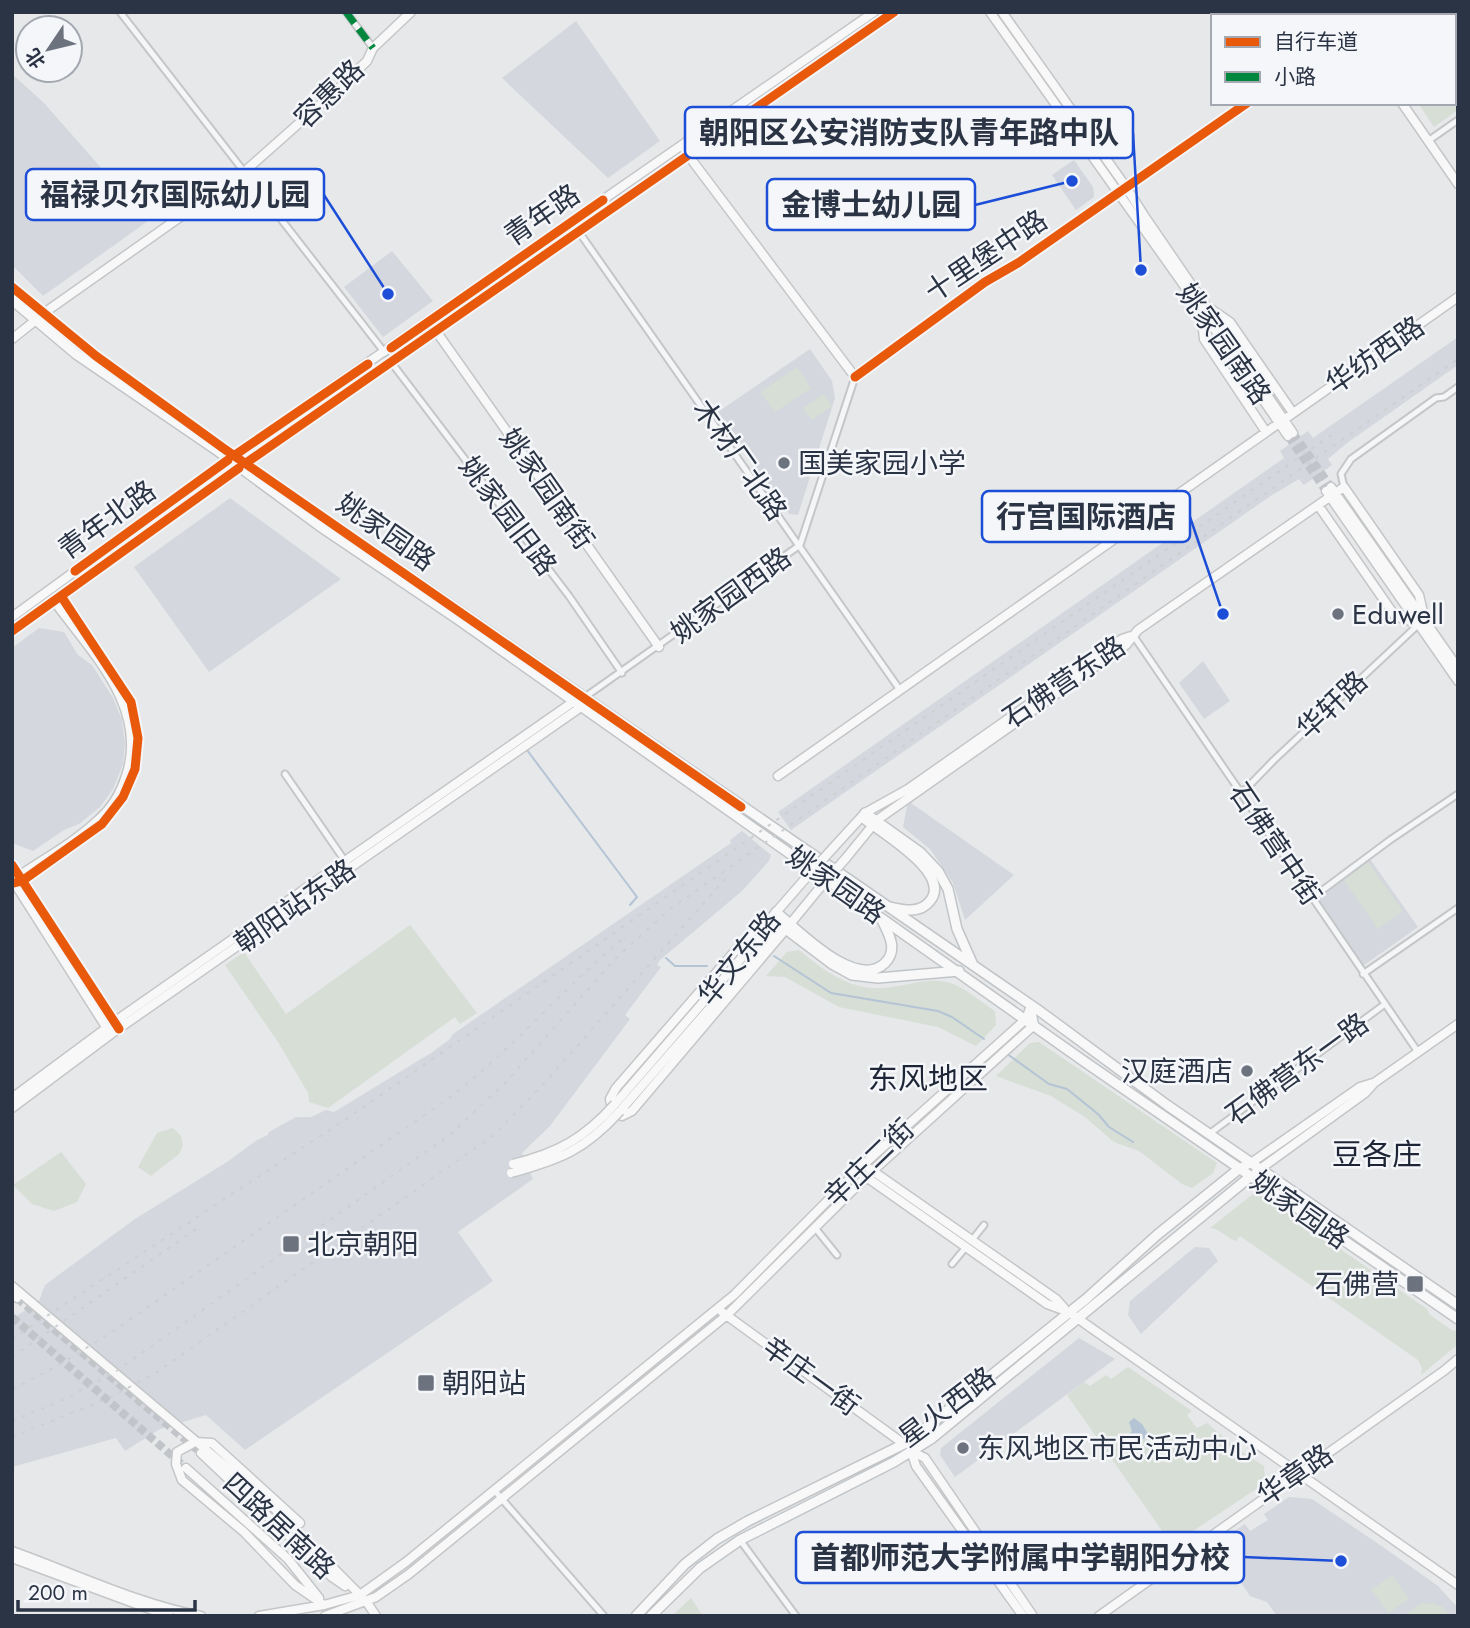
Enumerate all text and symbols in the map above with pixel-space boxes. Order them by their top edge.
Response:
north arrow [14,14,84,84]
legend [1211,14,1456,105]
text: 自行车道 [1274,27,1358,57]
text: 北 [19,43,52,74]
street label: 容惠路 [285,50,373,138]
text: 小路 [1274,62,1316,92]
callout: 朝阳区公安消防支队青年路中队 [685,107,1133,158]
text: 朝阳区公安消防支队青年路中队 [699,111,1119,154]
callout: 福禄贝尔国际幼儿园 [26,169,324,220]
text: 福禄贝尔国际幼儿园 [40,173,310,216]
street label: 青年路 [496,174,588,256]
callout: 金博士幼儿园 [767,179,975,230]
text: 金博士幼儿园 [781,183,961,226]
street label: 十里堡中路 [916,200,1056,312]
street label: 姚家园南路 [1167,275,1281,413]
street label: 华纺西路 [1317,306,1433,404]
street label: 木材厂北路 [683,391,797,529]
street label: 姚家园南街 [490,420,604,558]
place label: 国美家园小学 [798,443,966,484]
street label: 姚家园旧路 [449,448,567,584]
marker: 国美家园小学 [776,455,792,471]
street label: 青年北路 [50,470,164,570]
street label: 姚家园路 [328,483,444,581]
callout: 行宫国际酒店 [982,491,1190,542]
text: 行宫国际酒店 [996,495,1176,538]
street label: 姚家园西路 [662,537,800,653]
place label: Eduwell [1352,594,1444,635]
marker: Eduwell [1330,606,1346,622]
street label: 石佛营东路 [994,626,1134,738]
street label: 华轩路 [1287,661,1377,749]
street label: 石佛营中街 [1219,774,1331,914]
street label: 姚家园路 [778,836,894,934]
street label: 朝阳站东路 [226,849,364,963]
street label: 华文东路 [688,902,790,1014]
street label: 石佛营东一路 [1217,1003,1377,1135]
place label: 汉庭酒店 [1121,1051,1233,1092]
district label: 东风地区 [868,1057,988,1100]
marker: 汉庭酒店 [1239,1063,1255,1079]
street label: 辛庄二街 [814,1109,924,1217]
district label: 豆各庄 [1332,1133,1422,1176]
street label: 姚家园路 [1242,1161,1358,1259]
place label: 北京朝阳 [307,1224,419,1265]
marker: 北京朝阳 [281,1234,301,1254]
place label: 石佛营 [1315,1264,1399,1305]
marker: 石佛营 [1405,1274,1425,1294]
street label: 辛庄一街 [754,1326,868,1426]
street label: 星火西路 [890,1357,1004,1457]
place label: 朝阳站 [442,1363,526,1404]
marker: 朝阳站 [416,1373,436,1393]
place label: 东风地区市民活动中心 [977,1428,1257,1469]
street label: 华章路 [1249,1434,1341,1516]
marker: 东风地区市民活动中心 [955,1440,971,1456]
street label: 四路居南路 [214,1463,344,1589]
callout: 首都师范大学附属中学朝阳分校 [796,1532,1244,1583]
text: 首都师范大学附属中学朝阳分校 [810,1536,1230,1579]
scale bar [18,1568,194,1612]
text: 200 m [28,1578,88,1608]

